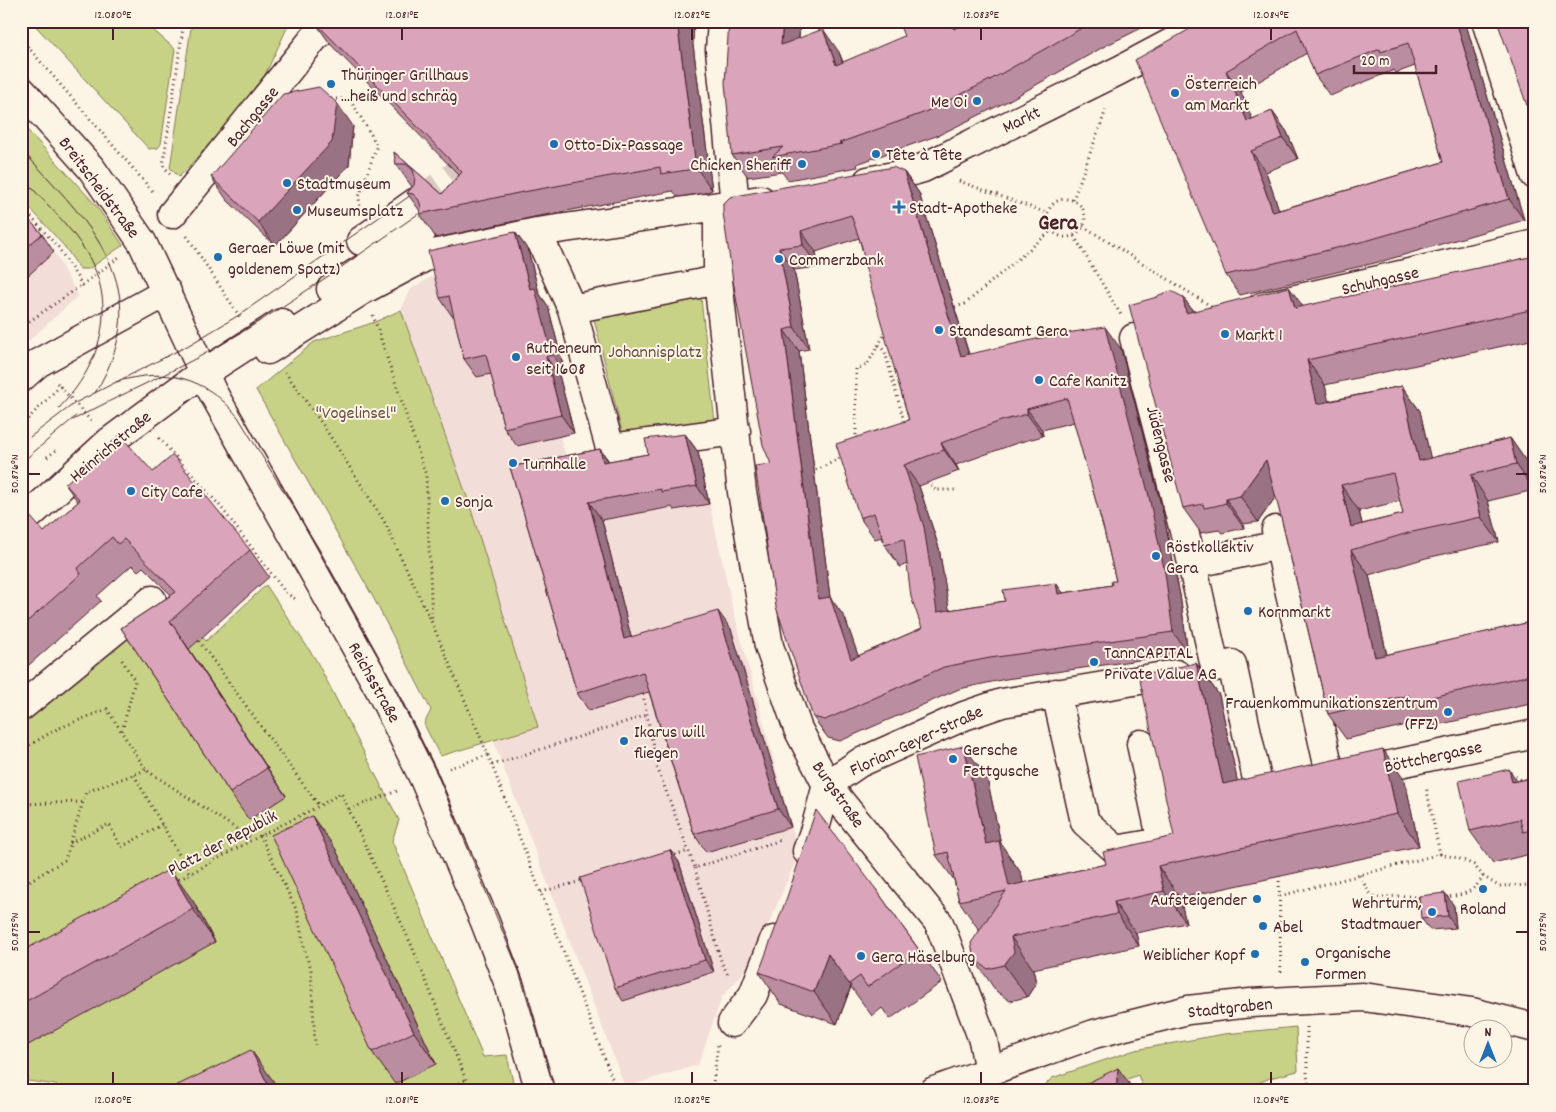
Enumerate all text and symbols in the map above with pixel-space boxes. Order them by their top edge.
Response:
text: 12.080°E [94,7,132,24]
text: 12.081°E [385,7,419,24]
text: 12.082°E [674,7,710,24]
text: 12.083°E [963,7,999,24]
text: 12.084°E [1253,7,1289,24]
scale bar [1354,42,1436,74]
text: 20 m [1361,51,1389,73]
place label: Thüringer Grillhaus ...heiß und schräg [341,64,469,110]
place label: Österreich am Markt [1185,73,1257,119]
marker: Thüringer Grillhaus ...heiß und schräg [325,78,337,90]
street label: Bachgasse [222,82,286,153]
marker: Österreich am Markt [1169,87,1181,99]
place label: Me Oi [931,91,967,116]
marker: Me Oi [971,95,983,107]
street label: Markt [999,101,1046,141]
street label: Breitscheidstraße [51,132,145,245]
place label: Otto-Dix-Passage [564,134,683,159]
marker: Otto-Dix-Passage [548,138,560,150]
place label: Tête à Tête [886,144,962,169]
marker: Tête à Tête [870,148,882,160]
place label: Chicken Sheriff [690,154,792,179]
marker: Chicken Sheriff [796,158,808,170]
place label: Stadtmuseum [297,173,391,198]
marker: Stadtmuseum [281,177,293,189]
place label: Stadt-Apotheke [909,197,1018,222]
place label: Museumsplatz [307,200,403,225]
marker: Stadt-Apotheke [893,201,905,213]
marker: Museumsplatz [291,204,303,216]
district label: Gera [1038,209,1078,240]
place label: Geraer Löwe (mit goldenem Spatz) [228,237,345,283]
place label: Commerzbank [789,249,884,274]
marker: Geraer Löwe (mit goldenem Spatz) [212,251,224,263]
marker: Commerzbank [773,253,785,265]
street label: Schuhgasse [1339,261,1422,303]
place label: Standesamt Gera [949,320,1069,345]
marker: Standesamt Gera [933,324,945,336]
place label: Markt 1 [1235,324,1283,349]
marker: Markt 1 [1219,328,1231,340]
place label: Rutheneum seit 1608 [526,337,602,383]
park label: Johannisplatz [608,341,702,366]
marker: Rutheneum seit 1608 [510,351,522,363]
place label: Cafe Kanitz [1049,370,1127,395]
marker: Cafe Kanitz [1033,374,1045,386]
park label: "Vogelinsel" [316,402,396,427]
street label: Jüdengasse [1138,404,1181,486]
street label: Heinrichstraße [65,406,158,490]
place label: Turnhalle [523,453,586,478]
text: 50.876°N [7,454,24,494]
text: 50.876°N [1535,454,1552,494]
marker: Turnhalle [507,457,519,469]
place label: City Cafe [141,481,203,506]
marker: City Cafe [125,485,137,497]
place label: Sonja [455,491,493,516]
marker: Sonja [439,495,451,507]
place label: Röstkollektiv Gera [1166,536,1254,582]
marker: Röstkollektiv Gera [1150,550,1162,562]
place label: Kornmarkt [1258,601,1331,626]
marker: Kornmarkt [1242,605,1254,617]
street label: Reichsstraße [340,638,405,728]
place label: TannCAPITAL Private Value AG [1104,642,1217,688]
marker: TannCAPITAL Private Value AG [1088,656,1100,668]
place label: Frauenkommunikationszentrum (FFZ) [1225,692,1438,738]
street label: Florian-Geyer-Straße [846,700,988,784]
marker: Frauenkommunikationszentrum (FFZ) [1442,706,1454,718]
place label: Ikarus will fliegen [634,721,706,767]
marker: Ikarus will fliegen [618,735,630,747]
street label: Böttchergasse [1382,736,1485,781]
place label: Gersche Fettgusche [963,739,1039,785]
marker: Gersche Fettgusche [947,753,959,765]
street label: Burgstraße [805,757,869,834]
street label: Platz der Republik [164,805,283,884]
marker: Roland [1477,883,1489,895]
place label: Aufsteigender [1150,889,1247,914]
place label: Wehrturm, Stadtmauer [1341,892,1422,938]
marker: Aufsteigender [1251,893,1263,905]
place label: Roland [1460,898,1506,923]
marker: Wehrturm, Stadtmauer [1426,906,1438,918]
text: 50.875°N [7,913,24,951]
text: 50.875°N [1535,913,1552,951]
place label: Abel [1273,916,1304,941]
marker: Abel [1257,920,1269,932]
place label: Organische Formen [1315,942,1391,988]
place label: Weiblicher Kopf [1143,944,1246,969]
place label: Gera Häselburg [871,946,975,971]
marker: Weiblicher Kopf [1249,948,1261,960]
marker: Gera Häselburg [855,950,867,962]
marker: Organische Formen [1299,956,1311,968]
street label: Stadtgraben [1187,993,1274,1026]
north arrow [1464,1020,1514,1070]
text: N [1485,1023,1492,1043]
text: 12.080°E [94,1092,132,1109]
text: 12.081°E [385,1092,419,1109]
text: 12.082°E [674,1092,710,1109]
text: 12.083°E [963,1092,999,1109]
text: 12.084°E [1253,1092,1289,1109]

